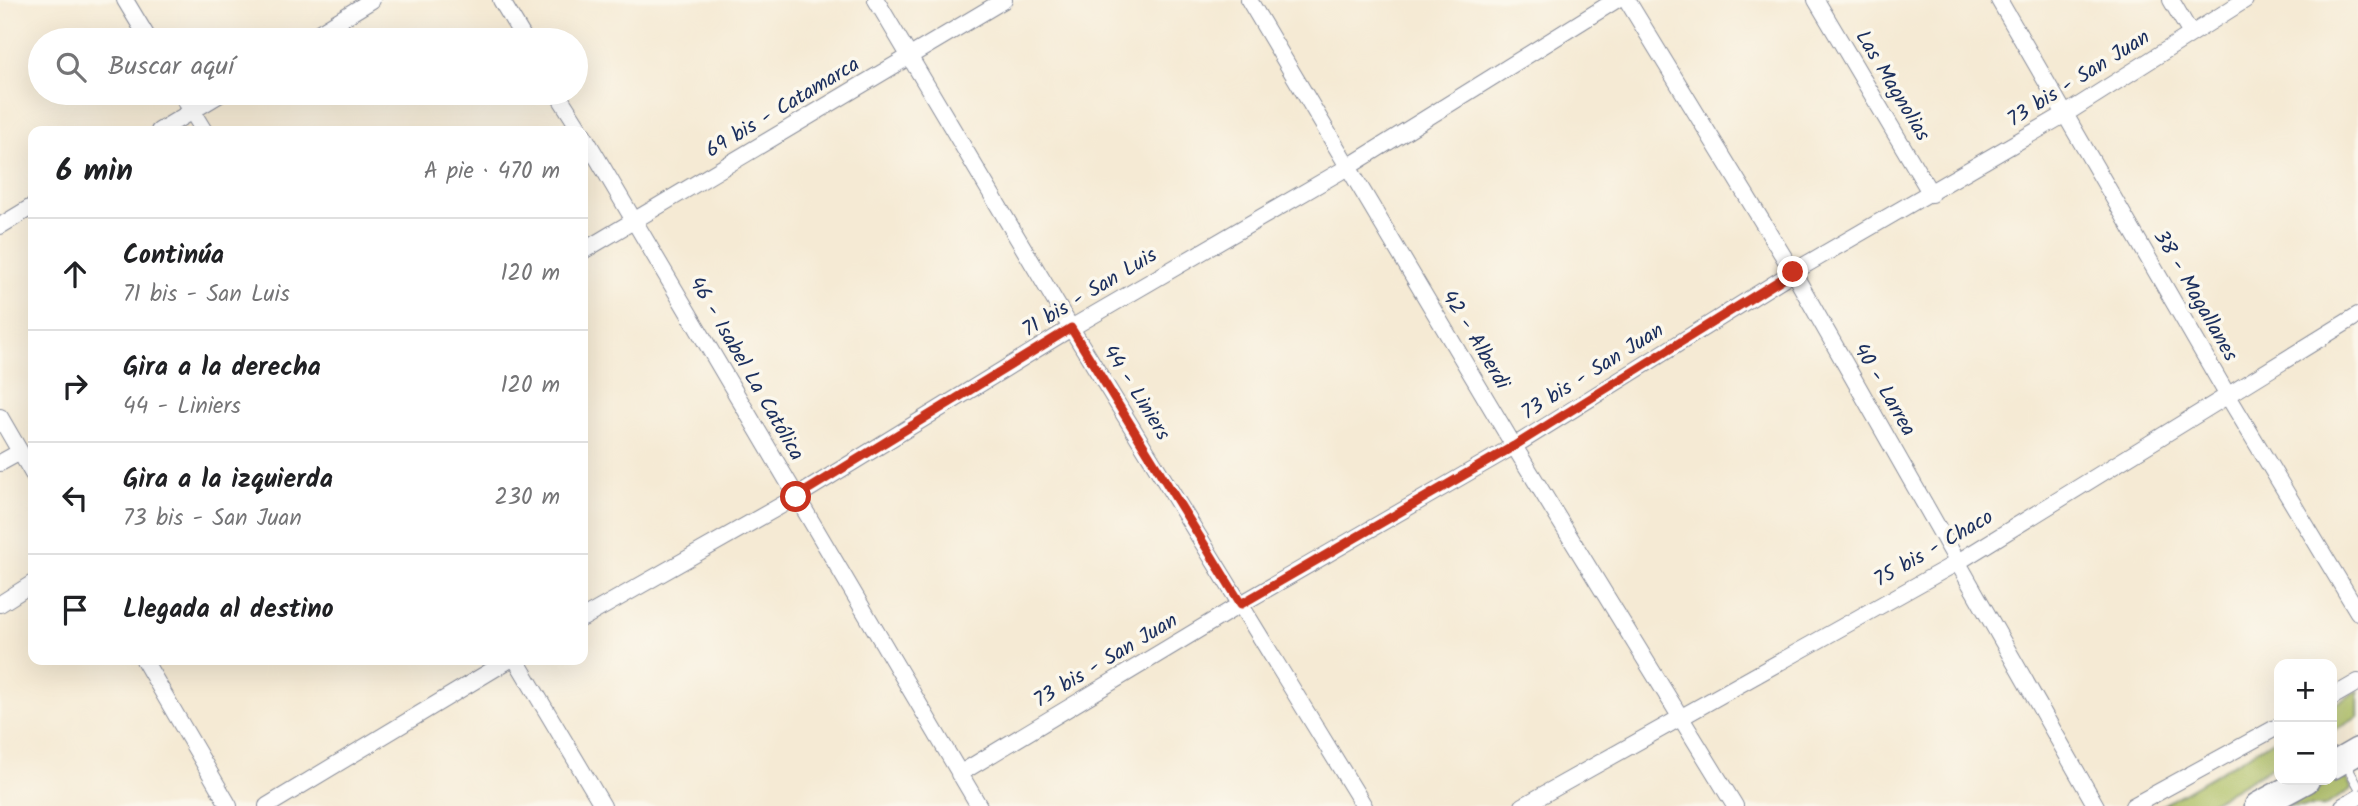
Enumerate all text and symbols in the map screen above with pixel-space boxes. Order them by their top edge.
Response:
street label: 73 bis - San Juan [2001,22,2157,136]
street label: Las Magnolias [1846,24,1938,148]
search box [28,28,588,105]
text: Buscar aquí [108,46,234,88]
icon: search [52,48,90,86]
street label: 69 bis - Catamarca [700,49,866,167]
text: 6 min [56,148,133,196]
text: A pie · 470 m [424,154,560,190]
street label: 38 - Magallanes [2144,224,2246,368]
text: Continúa [123,235,224,277]
street label: 71 bis - San Luis [1016,240,1164,346]
icon: ahead [56,255,94,293]
text: 120 m [500,256,560,292]
route end [1777,256,1808,287]
street label: 46 - Isabel La Católica [680,271,812,467]
text: 71 bis - San Luis [123,277,290,313]
street label: 42 - Alberdi [1432,284,1518,397]
street label: 73 bis - San Juan [1515,315,1671,429]
street label: 40 - Larrea [1844,337,1924,443]
street label: 44 - Liniers [1093,339,1179,447]
text: Gira a la derecha [123,347,321,389]
icon: right [56,367,94,405]
text: 120 m [500,368,560,404]
text: 44 - Liniers [123,389,241,425]
text: Gira a la izquierda [123,459,333,501]
icon: left [56,479,94,517]
text: 230 m [494,480,560,516]
route start [780,481,811,512]
text: 73 bis - San Juan [123,501,302,537]
street label: 75 bis - Chaco [1868,501,2000,597]
text: Llegada al destino [123,589,334,631]
icon: arrive [56,591,94,629]
street label: 73 bis - San Juan [1028,605,1184,717]
map controls [2274,659,2337,785]
button: + [2274,659,2337,722]
button: − [2274,722,2337,785]

